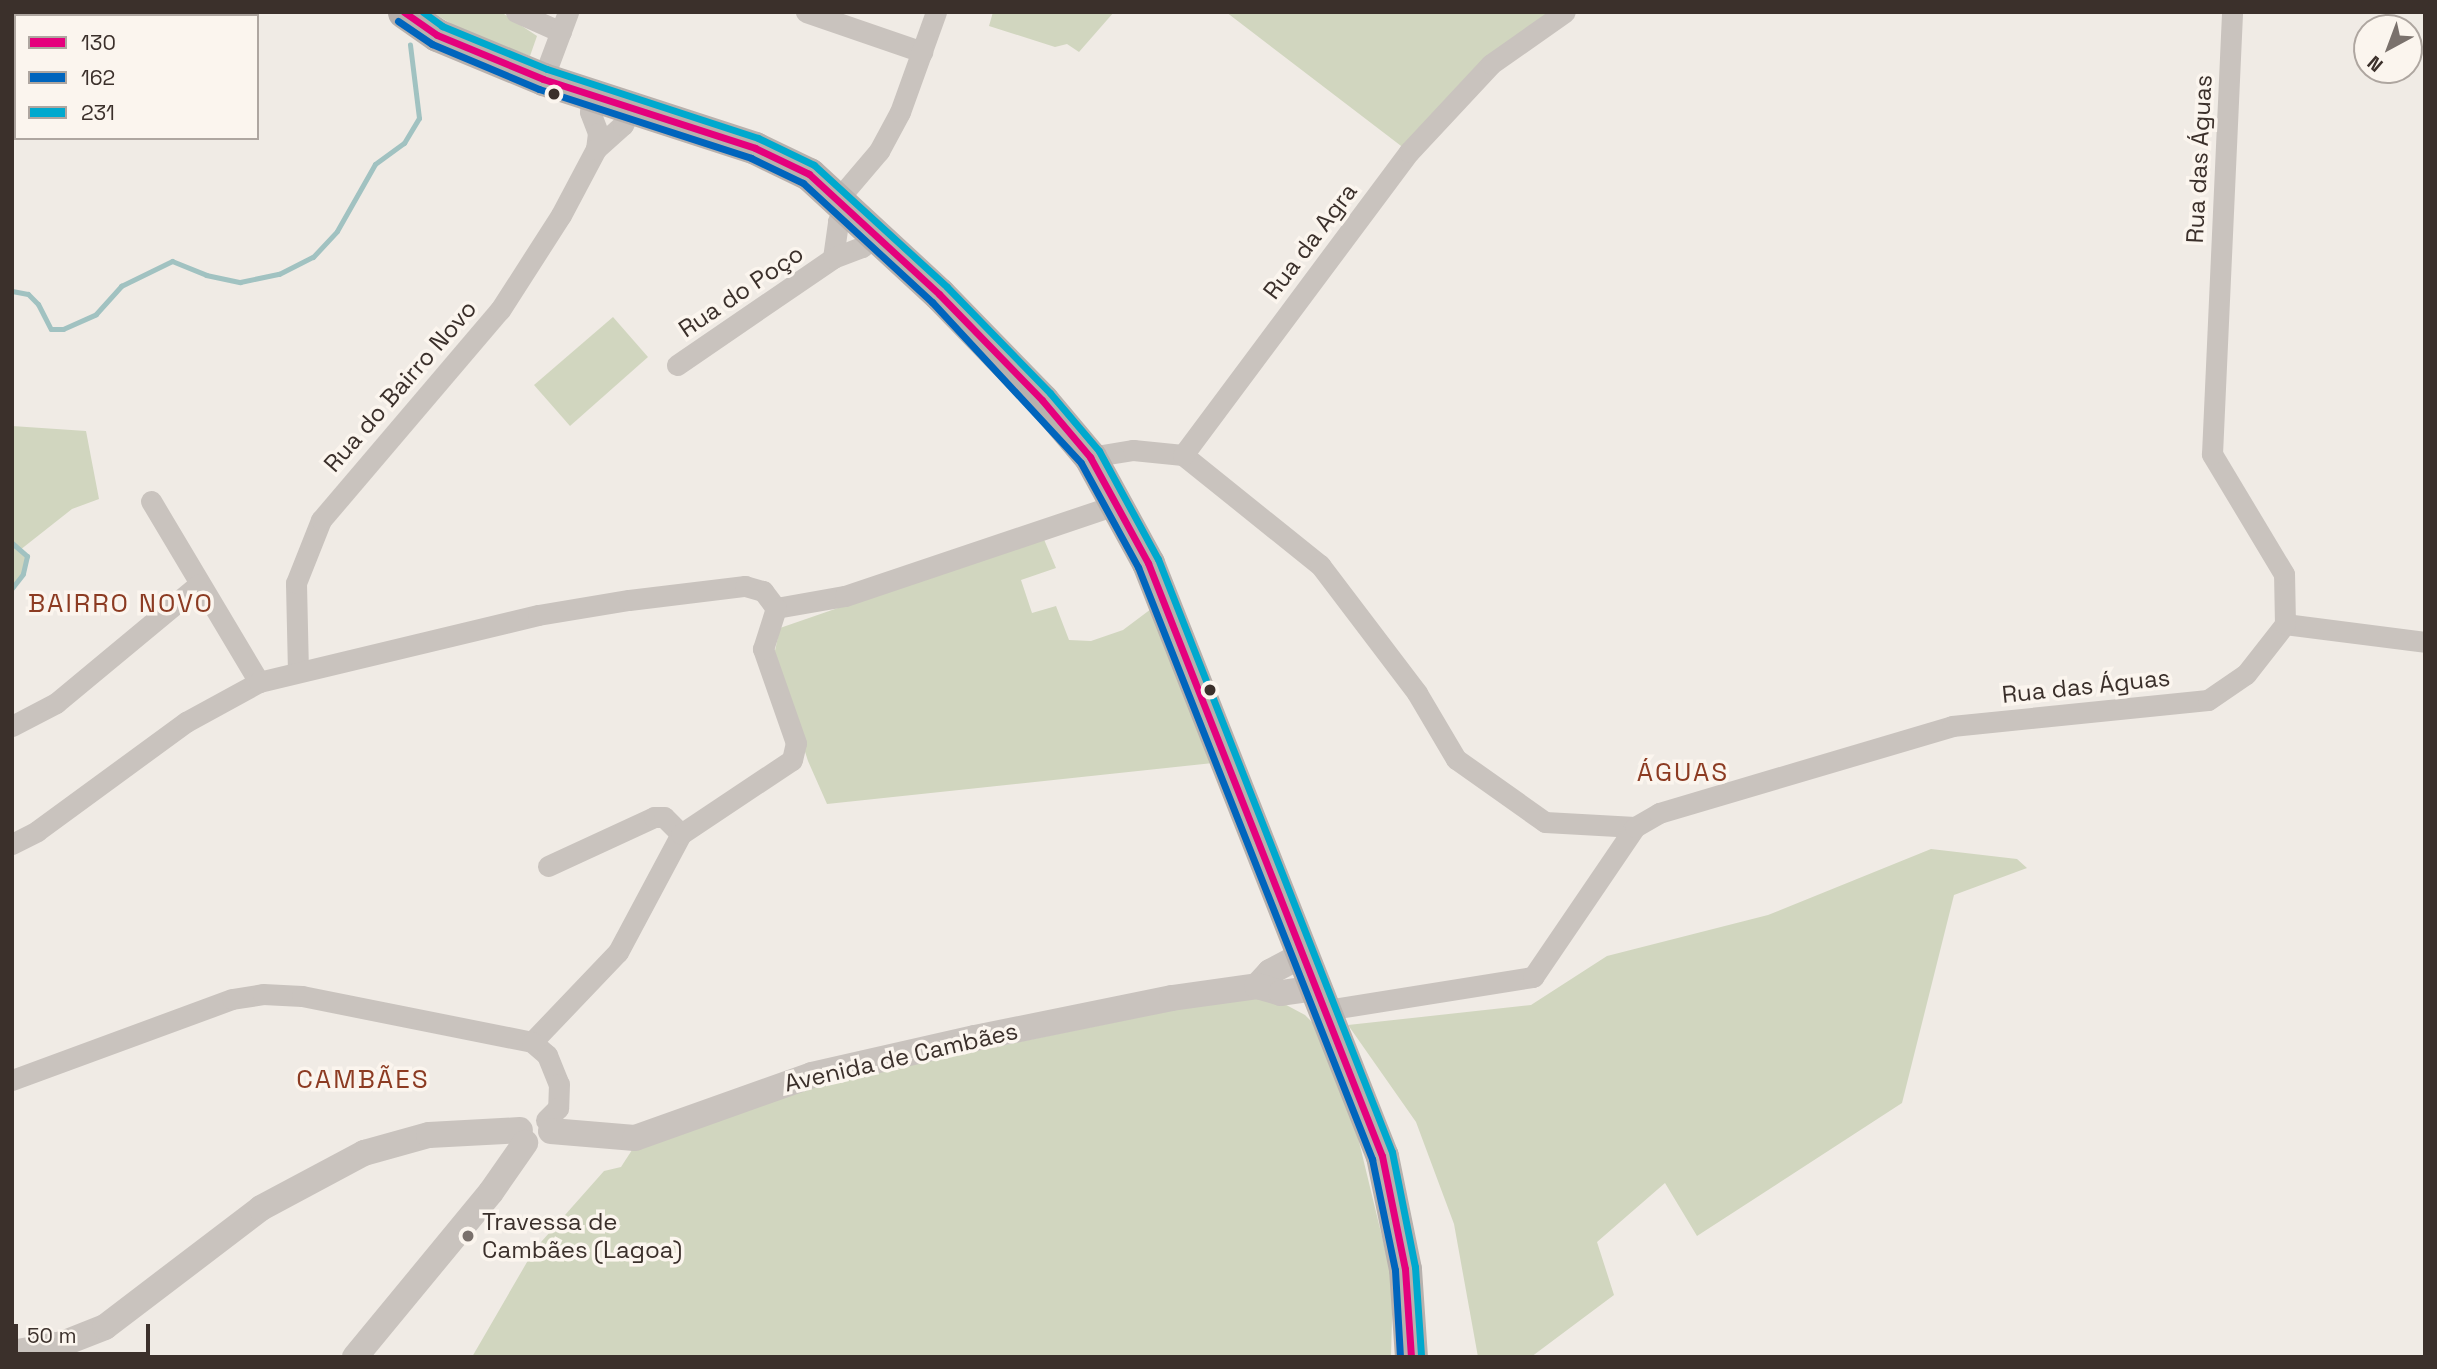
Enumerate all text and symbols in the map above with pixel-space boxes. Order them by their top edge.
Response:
legend [14,14,259,140]
north arrow [2353,14,2423,84]
text: 130 [81,29,116,56]
text: N [2362,50,2388,77]
text: 162 [81,64,115,91]
street label: Rua das Águas [2180,74,2218,244]
unlabelled marker [547,87,561,101]
text: 231 [81,99,115,126]
street label: Rua da Agra [1257,177,1363,305]
street label: Rua do Poço [673,239,809,343]
street label: Rua do Bairro Novo [318,294,482,478]
district label: BAIRRO NOVO [29,588,213,620]
street label: Rua das Águas [2000,663,2172,709]
unlabelled marker [1203,683,1217,697]
district label: ÁGUAS [1637,757,1729,789]
street label: Avenida de Cambães [781,1016,1021,1098]
district label: CAMBÃES [297,1064,429,1096]
place label: Travessa de Cambães (Lagoa) [482,1208,682,1264]
marker: Travessa de Cambães (Lagoa) [460,1228,476,1244]
scale bar [18,1310,154,1354]
text: 50 m [27,1322,77,1349]

